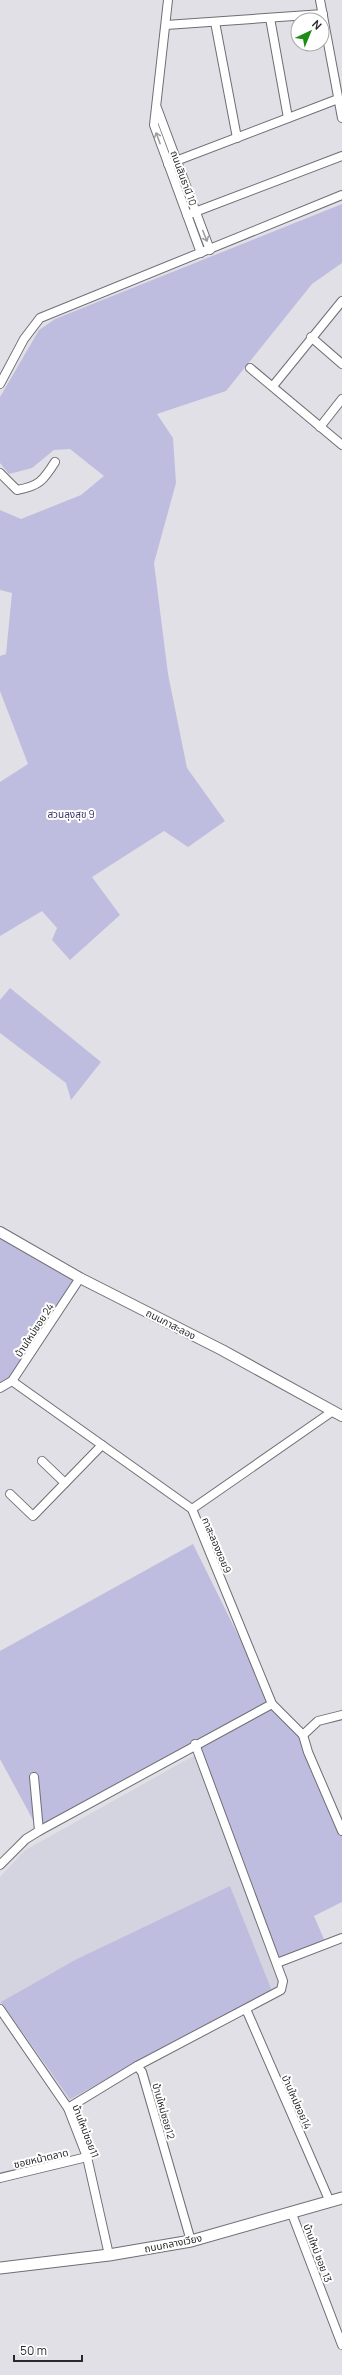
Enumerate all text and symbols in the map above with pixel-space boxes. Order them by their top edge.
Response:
north arrow [290,12,330,52]
text: N [309,16,325,33]
one-way arrow [154,132,162,144]
street label: ถนนสินธานี 10 [168,148,200,208]
one-way arrow [202,230,210,242]
park label: สวนลุงสุข 9 [47,807,95,821]
street label: บ้านใหม่ซอย 24 [11,1300,57,1360]
street label: ถนนกาสะลอง [144,1305,198,1343]
street label: กาสะลองซอย9 [199,1515,235,1575]
street label: บ้านใหม่ซอย14 [279,2073,315,2132]
street label: บ้านใหม่ซอย12 [149,2081,179,2141]
street label: บ้านใหม่ซอย11 [69,2102,103,2160]
street label: ซอยหน้าตลาด [12,2145,70,2171]
street label: บ้านใหม่ ซอย 13 [300,2222,336,2284]
street label: ถนนกลางเวียง [143,2231,203,2255]
scale bar [14,2337,82,2363]
text: 50 m [20,2342,47,2359]

